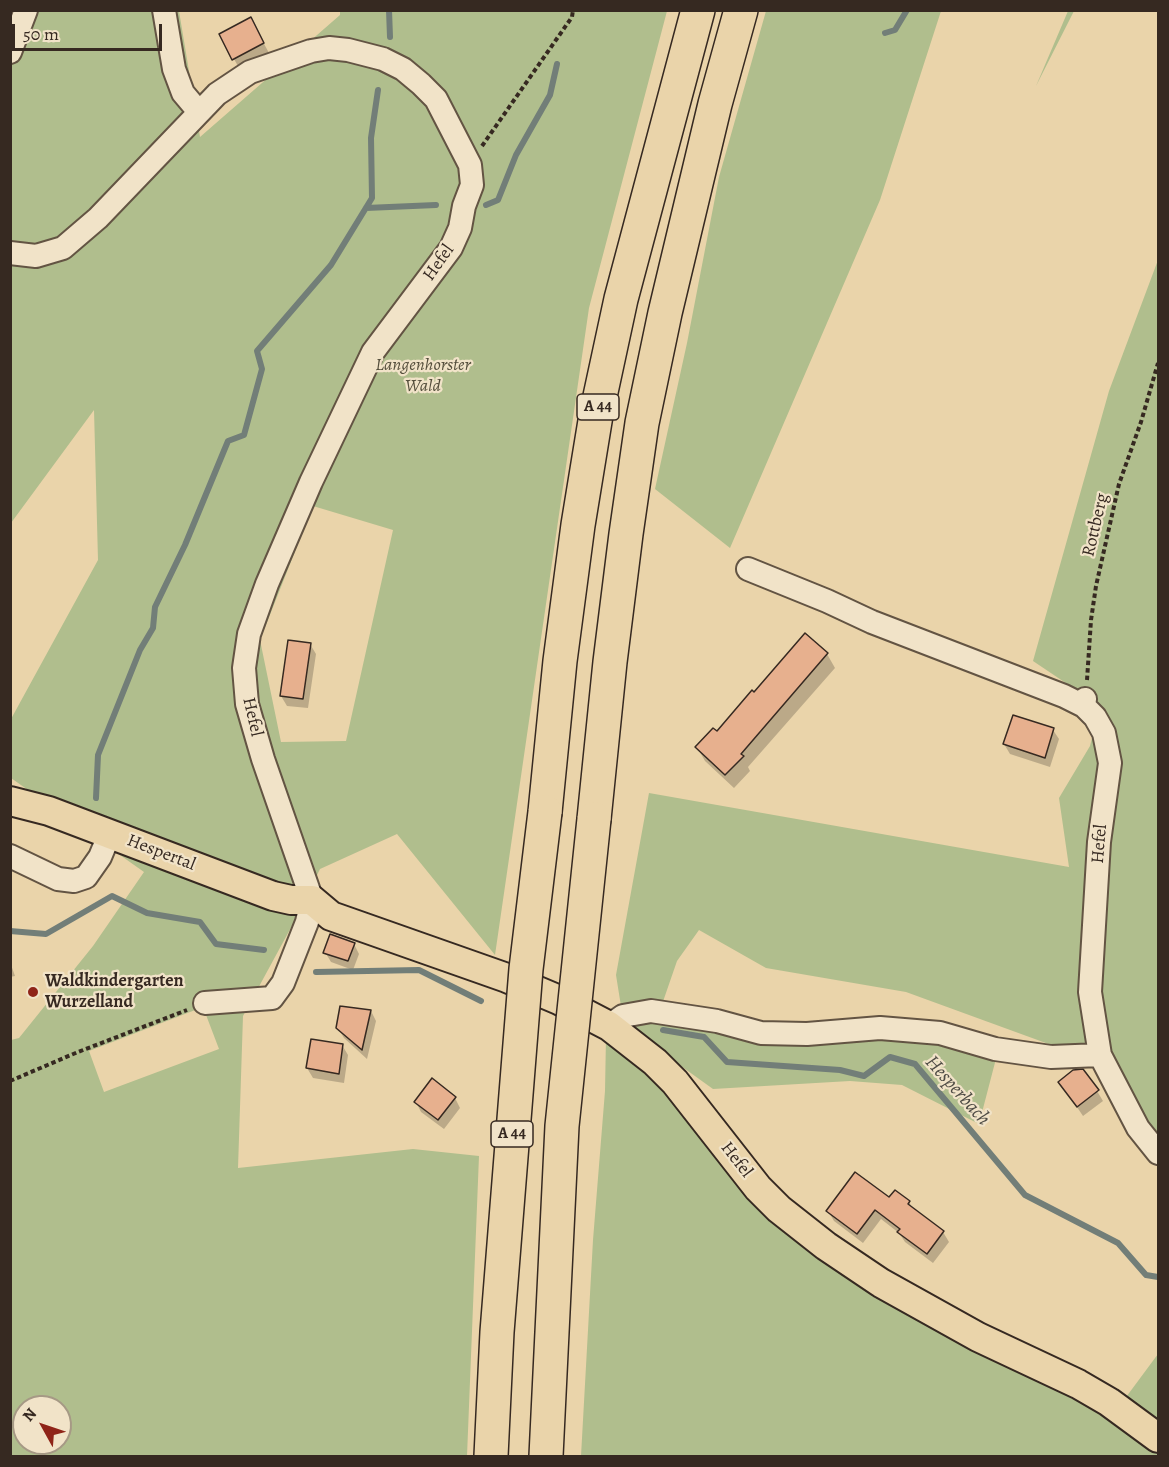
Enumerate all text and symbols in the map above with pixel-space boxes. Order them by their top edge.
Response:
scale bar [15,12,165,50]
text: 50 m [23,22,59,46]
street label: Hefel [419,241,459,285]
park label: Langenhorster Wald [375,355,471,398]
road number: A 44 [577,394,619,420]
street label: Rottberg [1078,491,1114,559]
street label: Hefel [237,695,267,739]
street label: Hefel [1088,823,1112,865]
street label: Hespertal [124,830,198,876]
place label: Waldkindergarten Wurzelland [45,971,184,1014]
marker: Waldkindergarten Wurzelland [26,985,40,999]
water label: Hesperbach [919,1051,995,1131]
road number: A 44 [491,1121,533,1147]
street label: Hefel [715,1138,757,1182]
north arrow [12,1395,72,1455]
text: N [18,1403,42,1426]

